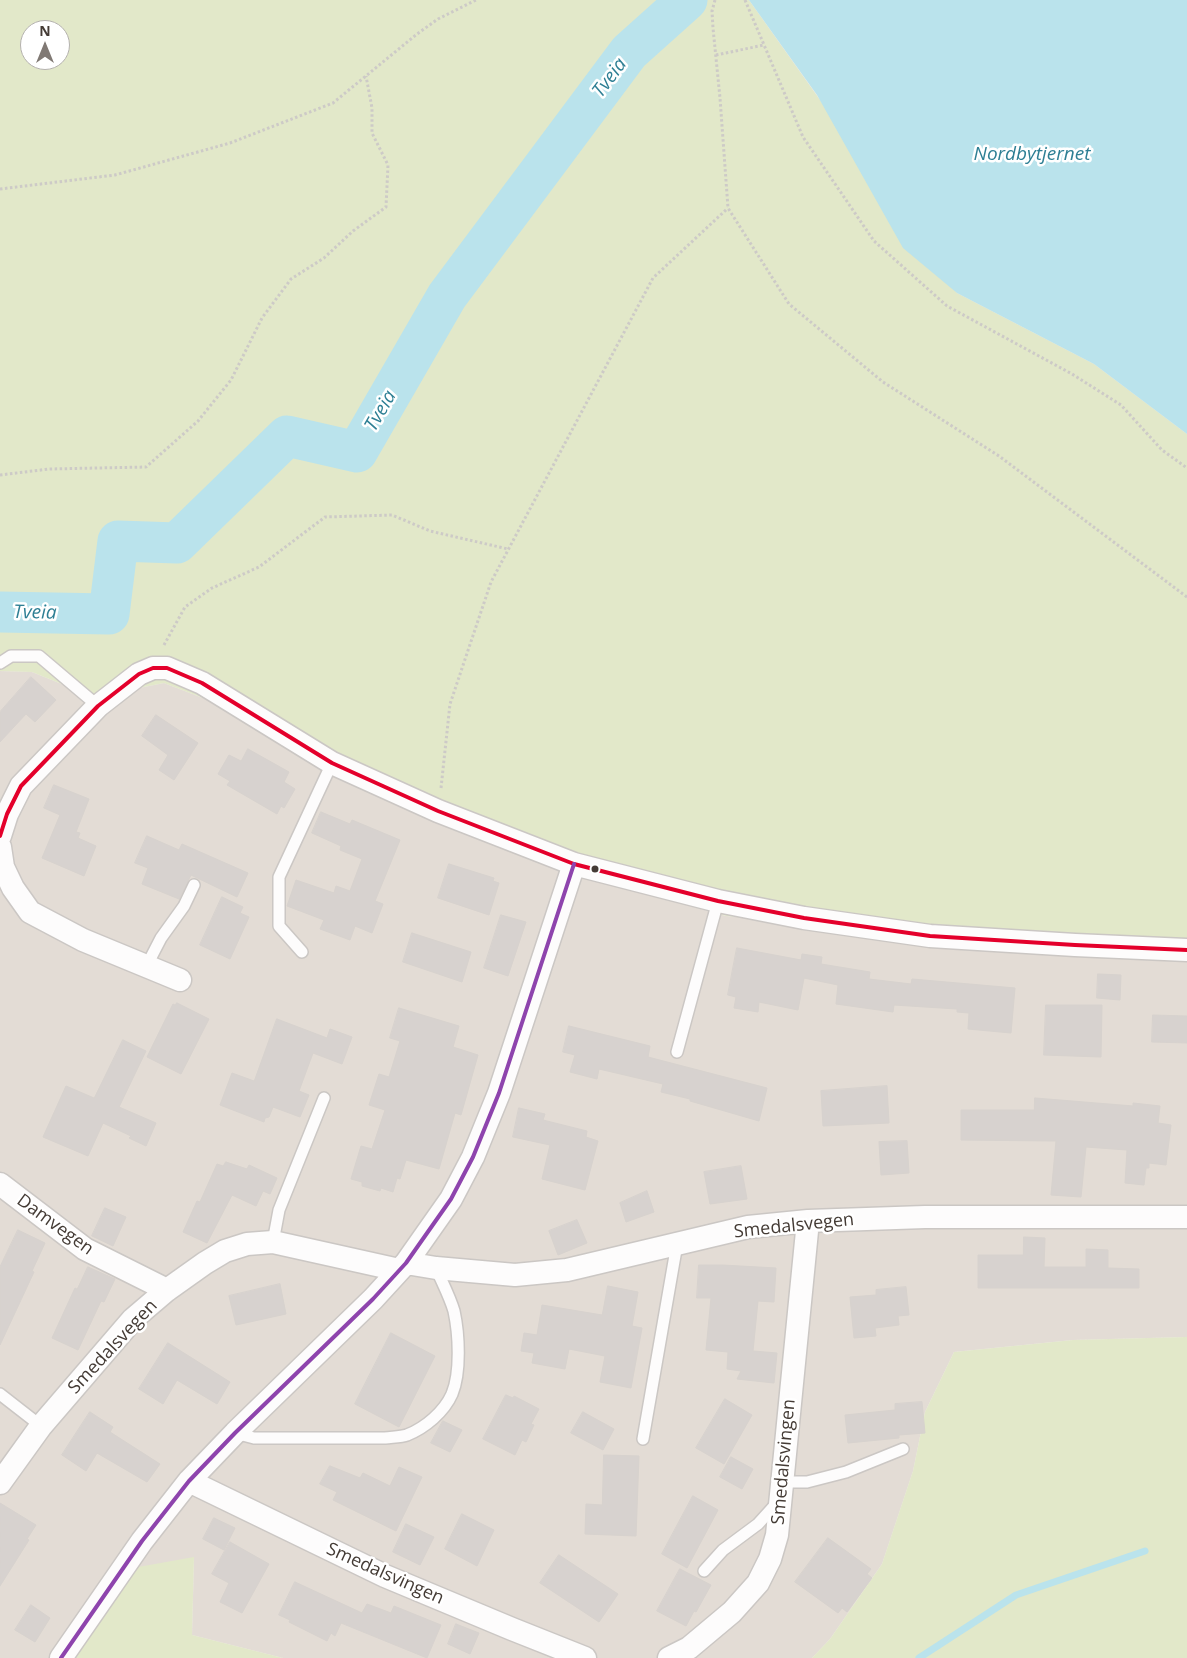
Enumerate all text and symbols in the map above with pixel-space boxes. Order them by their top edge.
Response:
north arrow [20,20,70,70]
text: N [39,21,51,40]
water label: Tveia [588,54,632,102]
water label: Nordbytjernet [974,144,1090,166]
water label: Tveia [360,387,402,435]
water label: Tveia [13,601,57,625]
unlabelled marker [590,864,600,874]
street label: Damvegen [12,1190,98,1260]
street label: Smedalsvegen [733,1209,855,1243]
street label: Smedalsvegen [64,1295,162,1399]
street label: Smedalsvingen [768,1398,800,1526]
street label: Smedalsvingen [323,1538,447,1610]

